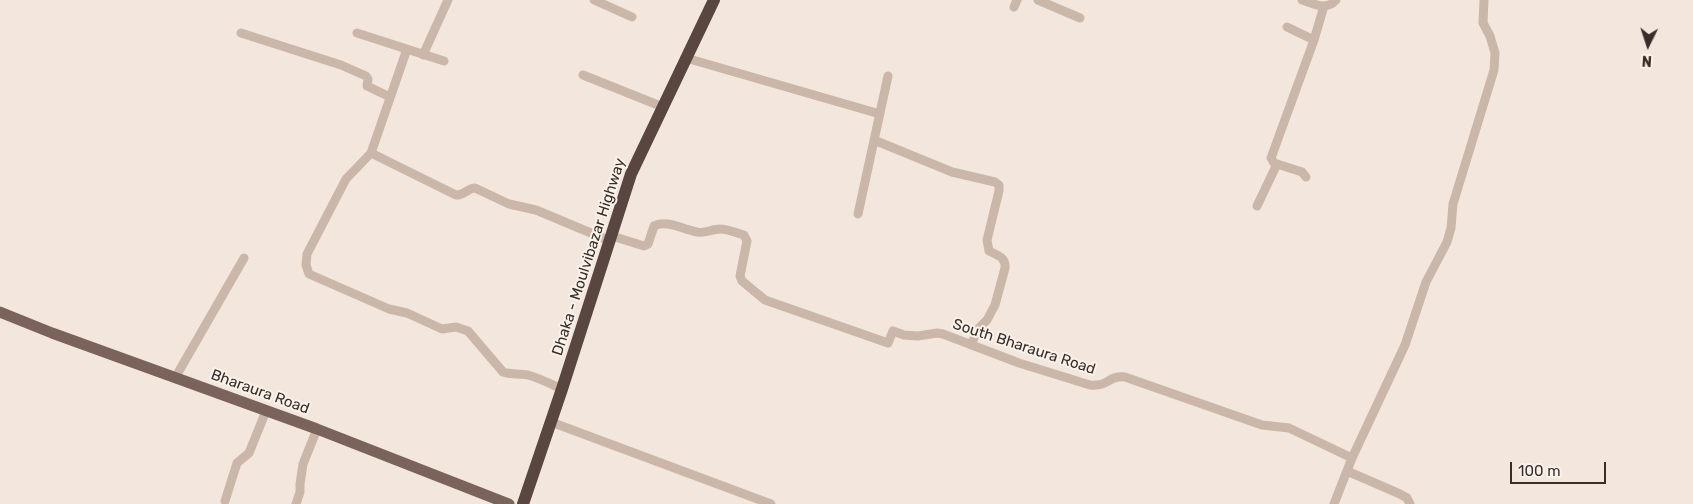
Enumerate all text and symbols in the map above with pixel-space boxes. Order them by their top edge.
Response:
north arrow [1623,20,1673,70]
text: N [1641,52,1653,69]
street label: Dhaka - Moulvibazar Highway [549,156,629,358]
street label: South Bharaura Road [950,315,1098,379]
street label: Bharaura Road [208,366,312,418]
scale bar [1513,452,1609,484]
text: 100 m [1518,462,1560,480]

